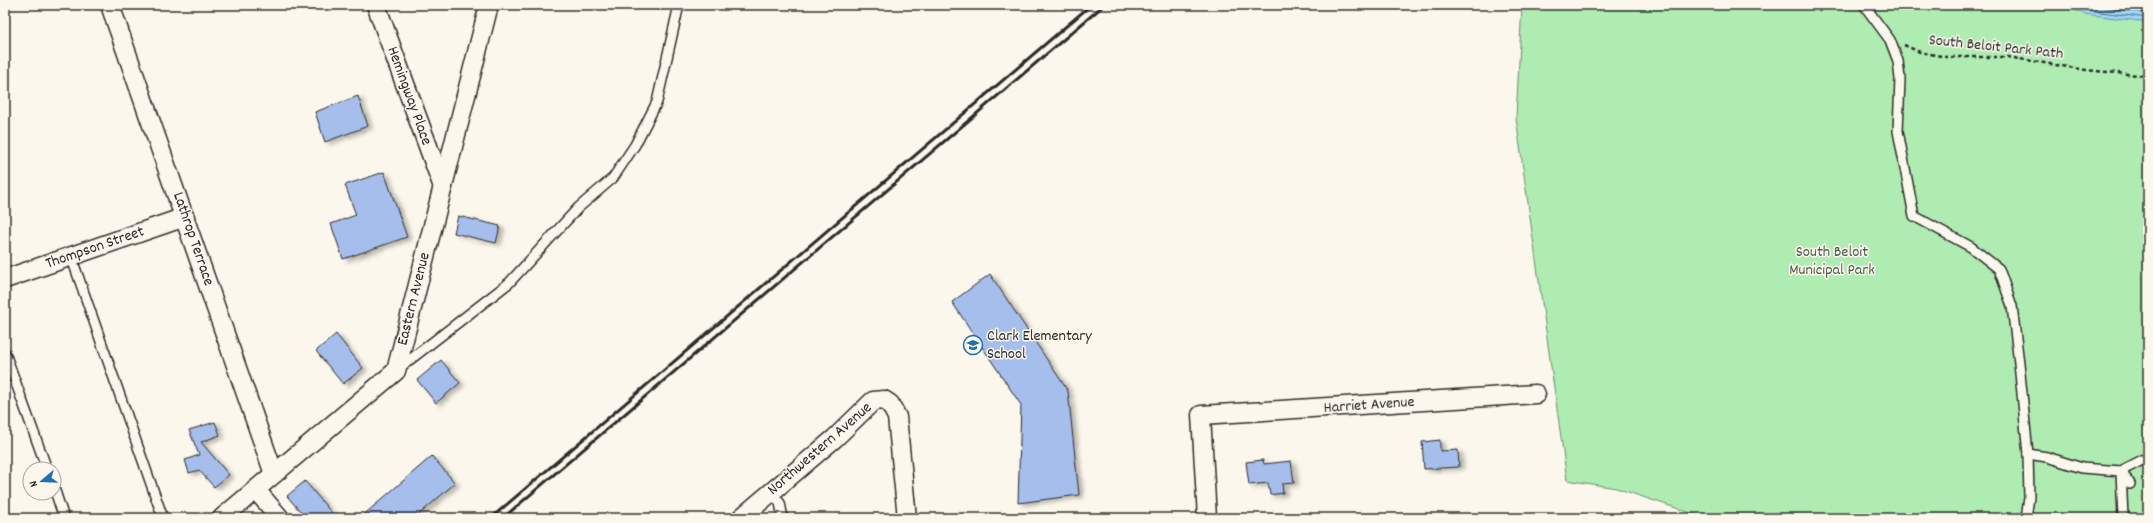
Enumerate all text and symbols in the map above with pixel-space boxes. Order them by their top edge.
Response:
street label: South Beloit Park Path [1928,29,2064,65]
street label: Hemingway Place [380,43,438,149]
street label: Lathrop Terrace [166,189,220,289]
street label: Thompson Street [43,220,148,276]
park label: South Beloit Municipal Park [1789,241,1875,282]
street label: Eastern Avenue [391,250,437,348]
place label: Clark Elementary School [987,325,1092,366]
school or university icon: Clark Elementary School [962,334,984,356]
street label: Harriet Avenue [1323,390,1415,420]
street label: Northwestern Avenue [763,397,877,501]
north arrow [22,461,62,501]
text: N [26,478,43,489]

